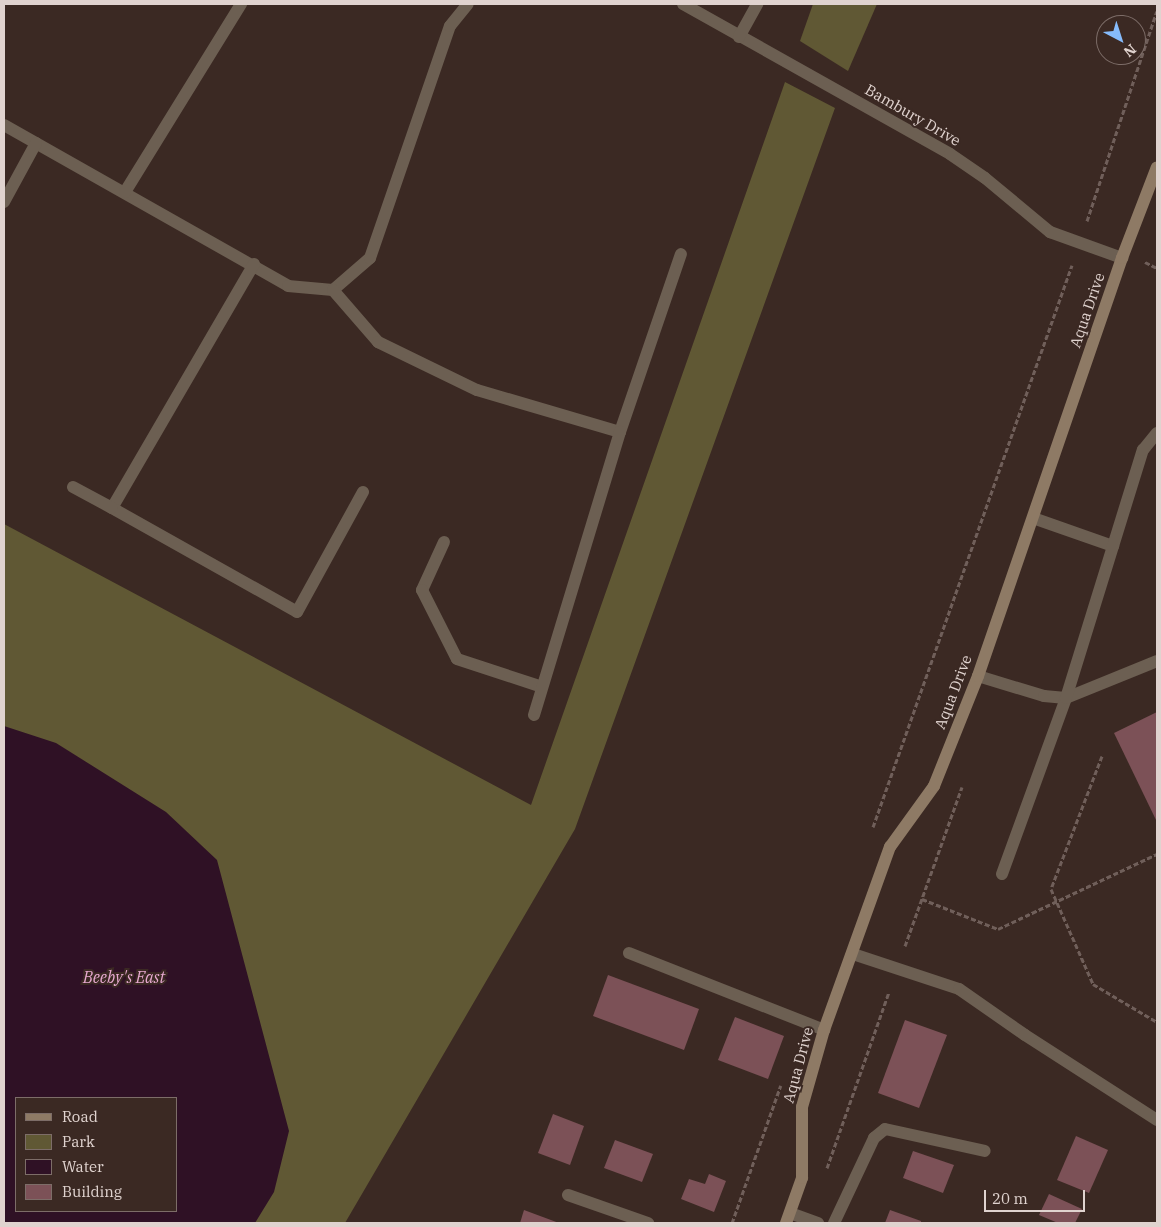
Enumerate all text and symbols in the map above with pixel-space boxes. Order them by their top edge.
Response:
north arrow [1096,15,1146,65]
text: N [1120,40,1140,61]
street label: Bambury Drive [862,80,964,150]
street label: Aqua Drive [1066,270,1108,350]
street label: Aqua Drive [931,652,975,732]
water label: Beeby's East [83,967,165,987]
street label: Aqua Drive [779,1025,817,1105]
legend [15,1097,178,1212]
text: Road [62,1107,98,1126]
text: Park [62,1132,95,1151]
text: Water [62,1157,104,1176]
scale bar [986,1180,1087,1212]
text: Building [62,1182,122,1201]
text: 20 m [992,1189,1028,1208]

